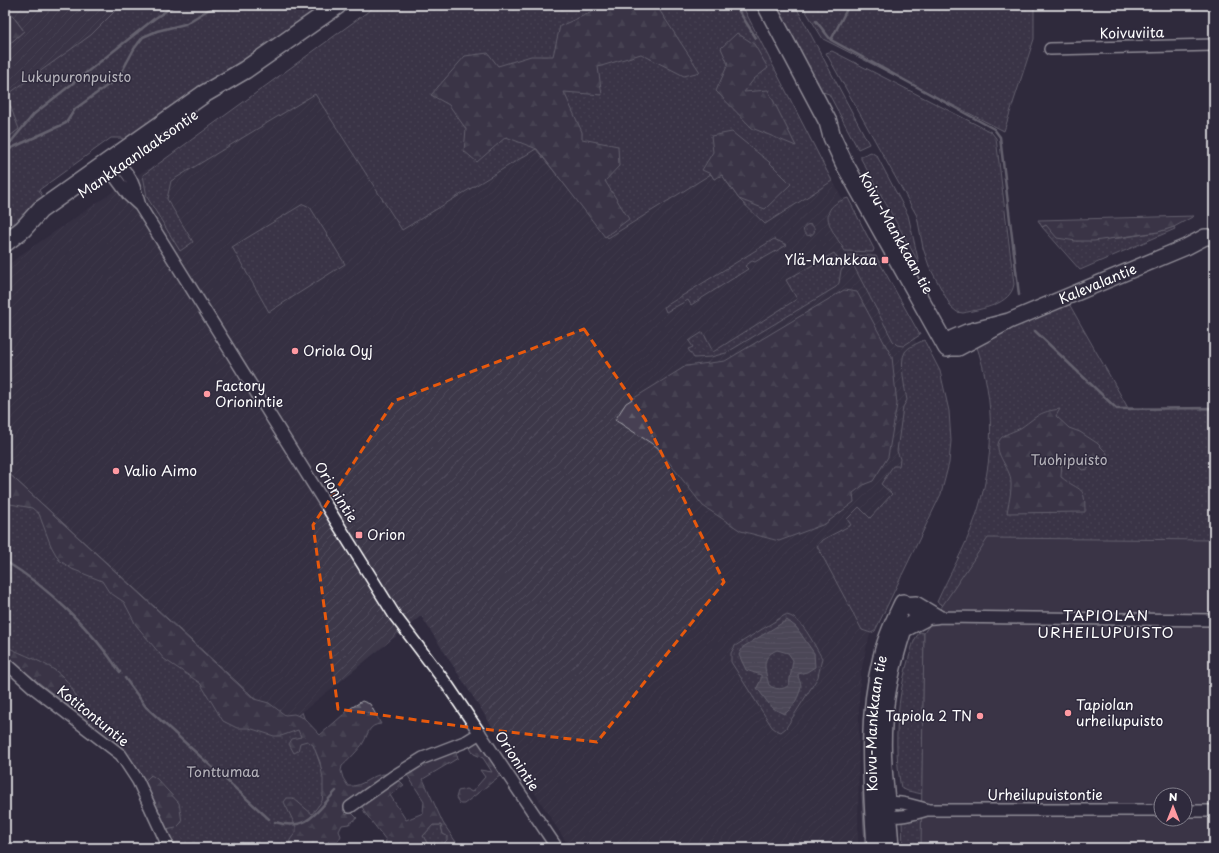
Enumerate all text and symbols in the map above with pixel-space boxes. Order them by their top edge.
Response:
street label: Koivuviita [1099,21,1165,44]
park label: Lukupuronpuisto [21,66,131,87]
street label: Mankkaanlaaksontie [73,104,202,203]
street label: Koivu-Mankkaan tie [854,168,939,298]
place label: Ylä-Mankkaa [784,249,877,270]
marker: Ylä-Mankkaa [880,255,890,265]
street label: Kalevalantie [1055,258,1140,309]
place label: Oriola Oyj [303,340,373,361]
marker: Oriola Oyj [290,346,300,356]
place label: Factory Orionintie [215,375,283,412]
marker: Factory Orionintie [202,389,212,399]
park label: Tuohipuisto [1030,449,1108,470]
street label: Orionintie [309,457,363,526]
place label: Valio Aimo [124,460,197,481]
marker: Valio Aimo [111,466,121,476]
place label: Orion [367,524,405,545]
marker: Orion [354,530,364,540]
district label: TAPIOLAN URHEILUPUISTO [1037,603,1175,643]
street label: Koivu-Mankkaan tie [860,653,892,792]
street label: Kotitontuntie [53,680,134,751]
place label: Tapiolan urheilupuisto [1076,694,1163,731]
place label: Tapiola 2 TN [885,705,972,726]
marker: Tapiolan urheilupuisto [1063,708,1073,718]
marker: Tapiola 2 TN [975,711,985,721]
street label: Orionintie [490,726,545,795]
park label: Tonttumaa [186,761,260,782]
street label: Urheilupuistontie [987,784,1103,805]
north arrow [1153,787,1193,827]
text: N [1169,788,1178,805]

